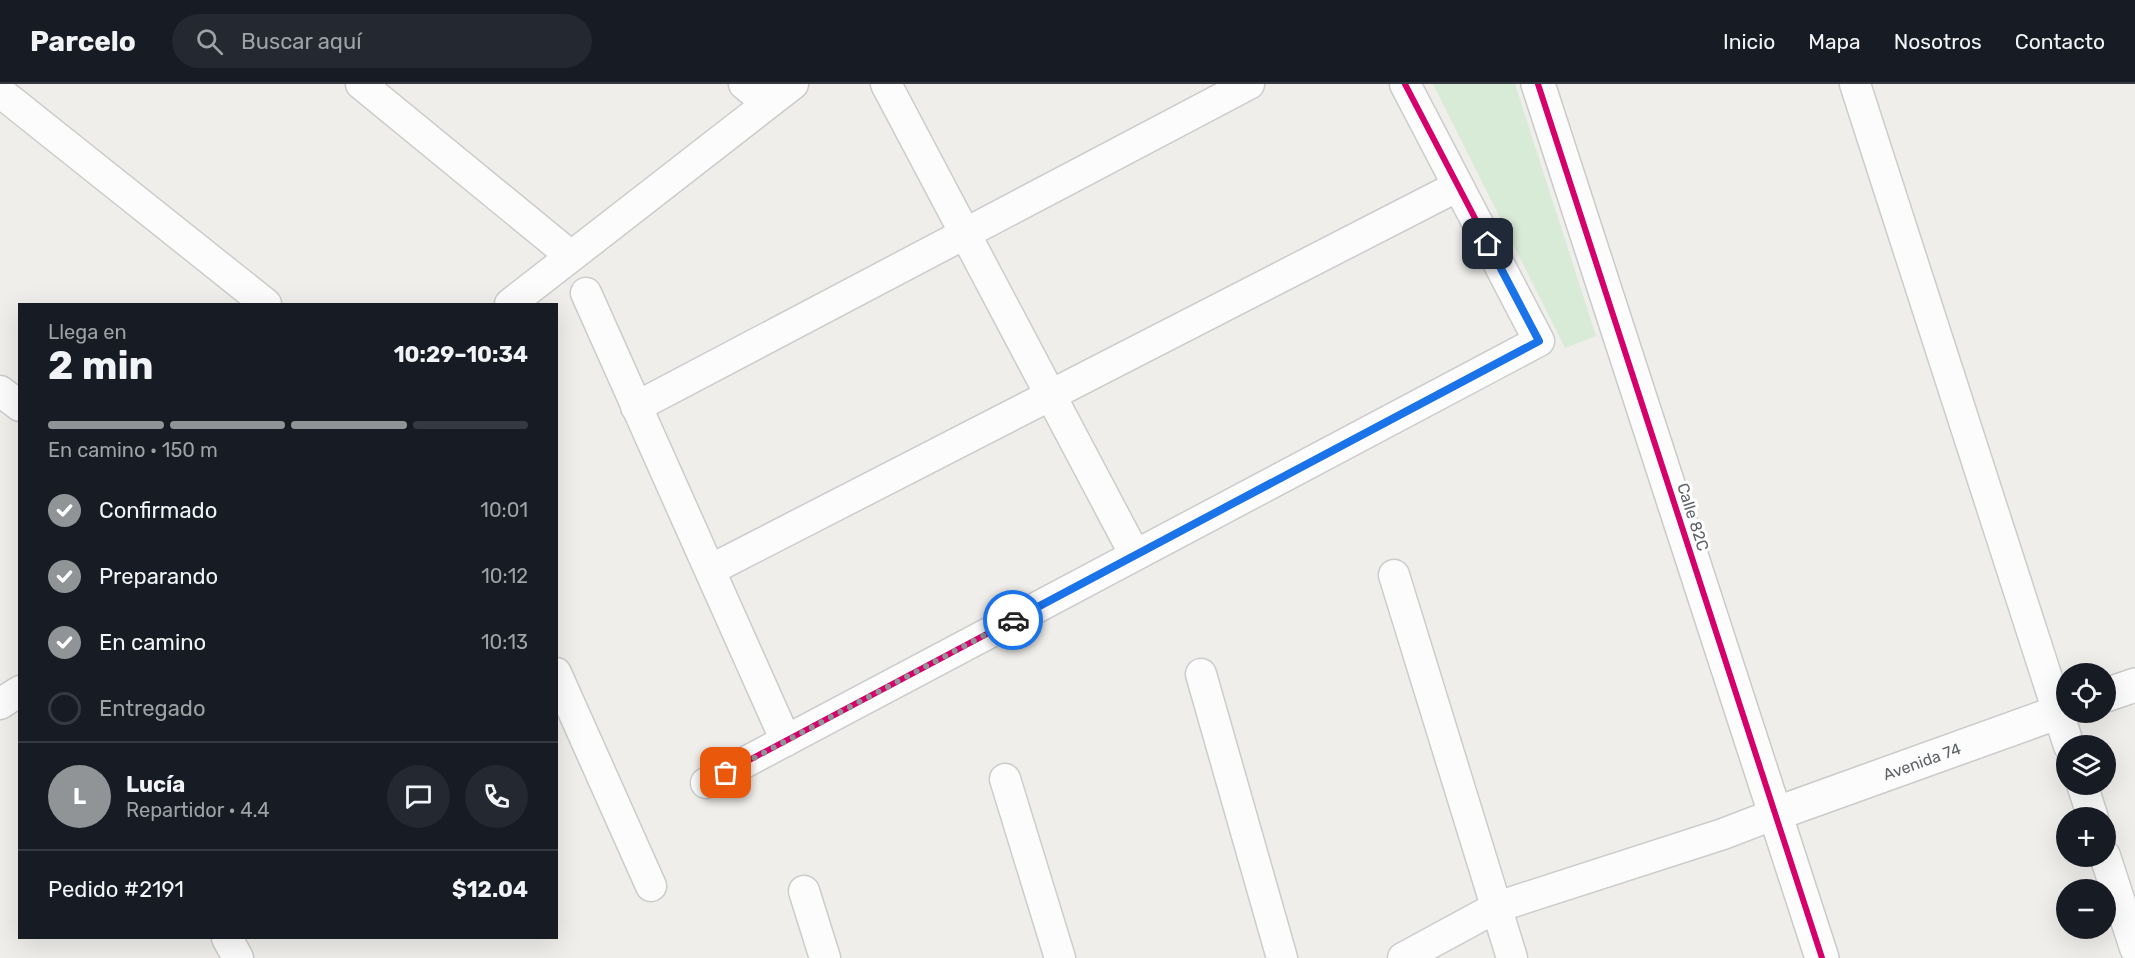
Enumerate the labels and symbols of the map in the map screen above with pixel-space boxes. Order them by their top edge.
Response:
pin [1462,218,1513,269]
street label: Calle 82C [1673,481,1713,553]
courier [983,590,1043,650]
street label: Avenida 74 [1880,739,1963,784]
pin [700,747,751,798]

